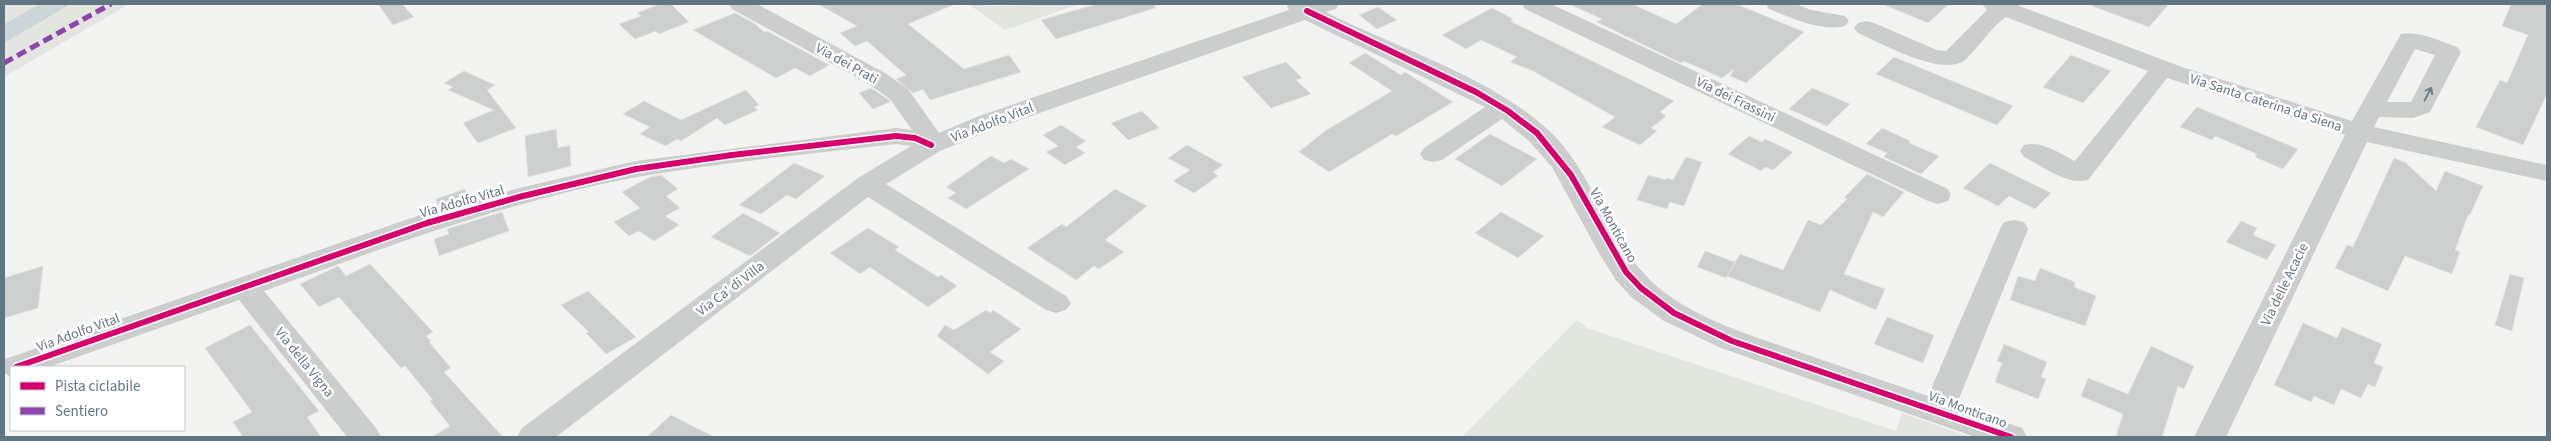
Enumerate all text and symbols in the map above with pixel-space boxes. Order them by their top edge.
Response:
street label: Via dei Prati [812,38,882,89]
street label: Via Santa Caterina da Siena [2187,69,2345,137]
street label: Via dei Frassini [1693,72,1779,128]
one-way arrow [2423,86,2433,101]
street label: Via Adolfo Vital [948,98,1037,148]
street label: Via Adolfo Vital [418,180,507,224]
street label: Via Monticano [1584,184,1642,266]
street label: Via delle Acacie [2256,240,2314,329]
street label: Via Ca' di Villa [692,257,769,321]
street label: Via Adolfo Vital [34,309,123,357]
street label: Via della Vigna [270,323,339,402]
legend [10,366,185,431]
text: Pista ciclabile [55,376,140,397]
street label: Via Monticano [1925,386,2010,433]
text: Sentiero [55,401,108,422]

